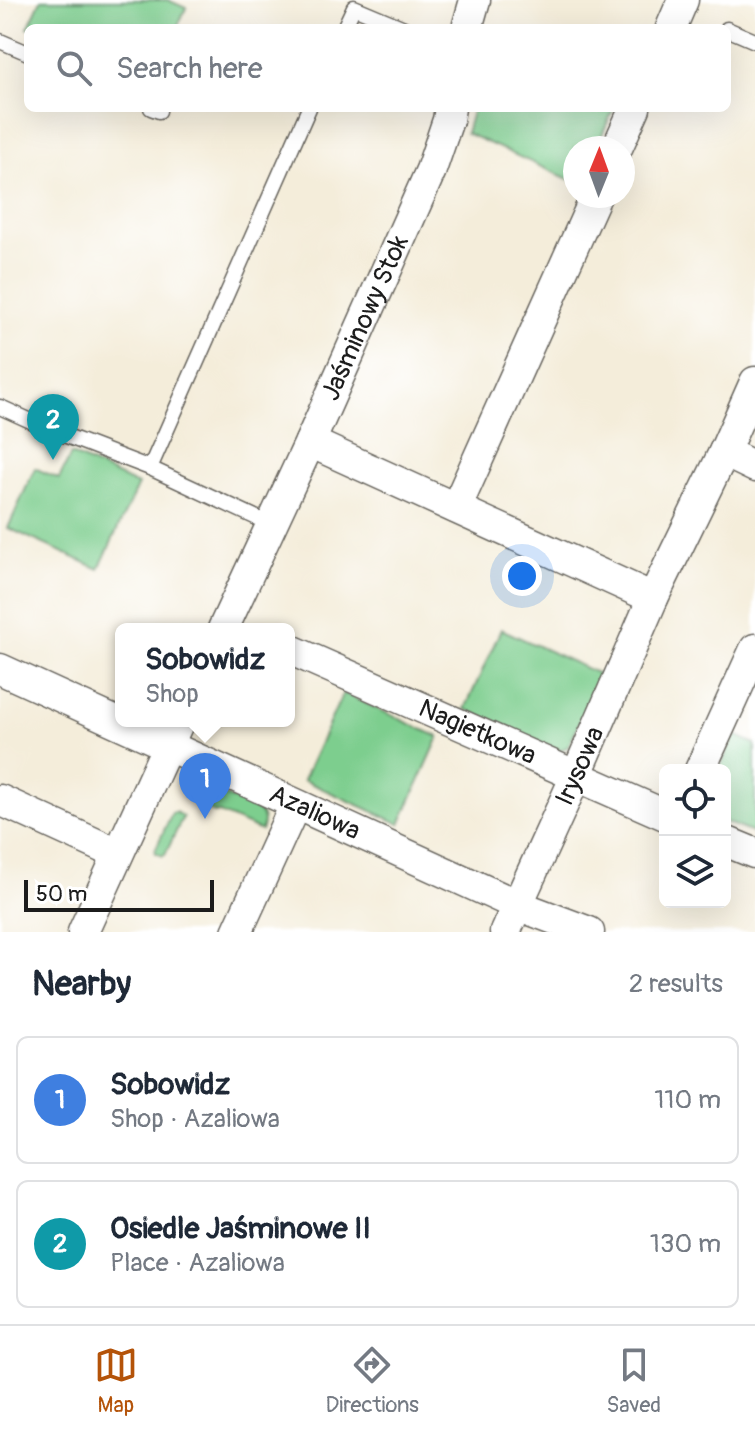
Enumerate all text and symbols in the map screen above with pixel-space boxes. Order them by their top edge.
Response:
search box [24,24,731,112]
icon: search [52,46,96,90]
text: Search here [116,50,263,87]
north arrow [563,136,635,208]
street label: Jaśminowy Stok [315,230,416,406]
pin: 2 [27,394,79,460]
your location [502,556,542,596]
popup [115,623,295,727]
text: Sobowidz [145,641,265,678]
text: Shop [145,678,199,710]
street label: Nagietkowa [414,692,541,772]
street label: Irysowa [549,722,611,811]
pin: 1 [179,753,231,819]
map controls [659,764,731,908]
button: locate [659,764,731,836]
street label: Azaliowa [264,778,365,847]
button: layers [659,836,731,908]
scale bar [24,876,214,912]
text: 50 m [36,880,87,908]
text: Nearby [32,963,131,1006]
text: 2 results [629,968,723,1000]
text: Sobowidz [110,1066,230,1103]
text: 1 [55,1084,65,1116]
text: 110 m [654,1084,721,1116]
text: Shop · Azaliowa [110,1103,280,1135]
text: Osiedle Jaśminowe II [110,1210,371,1247]
text: 2 [53,1228,67,1260]
text: 130 m [650,1228,721,1260]
text: Place · Azaliowa [110,1247,285,1279]
tab: Map [94,1343,138,1419]
tab: Directions [326,1343,419,1419]
tab: Saved [607,1343,661,1419]

